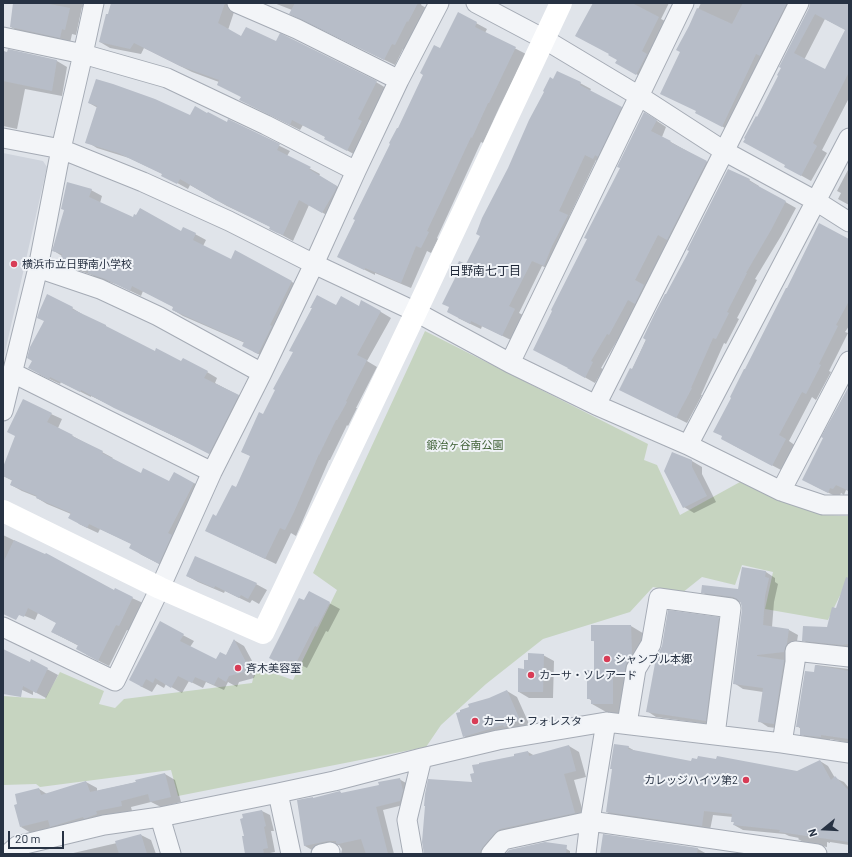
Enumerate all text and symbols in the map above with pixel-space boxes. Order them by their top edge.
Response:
place label: 横浜市立日野南小学校 [22,257,132,271]
marker: 横浜市立日野南小学校 [9,259,19,269]
district label: 日野南七丁目 [449,264,521,278]
park label: 鍛冶ヶ谷南公園 [427,438,503,452]
place label: シャンブル本郷 [615,652,692,666]
marker: シャンブル本郷 [602,654,612,664]
place label: 斉木美容室 [246,661,301,675]
marker: 斉木美容室 [233,663,243,673]
place label: カーサ・ソレアード [539,668,637,682]
marker: カーサ・ソレアード [526,670,536,680]
place label: カーサ・フォレスタ [483,714,582,728]
marker: カーサ・フォレスタ [470,716,480,726]
place label: カレッジハイツ第2 [644,773,738,787]
marker: カレッジハイツ第2 [741,775,751,785]
north arrow [804,809,844,849]
scale bar [10,823,66,849]
text: N [805,827,819,838]
text: 20 m [15,831,41,845]

